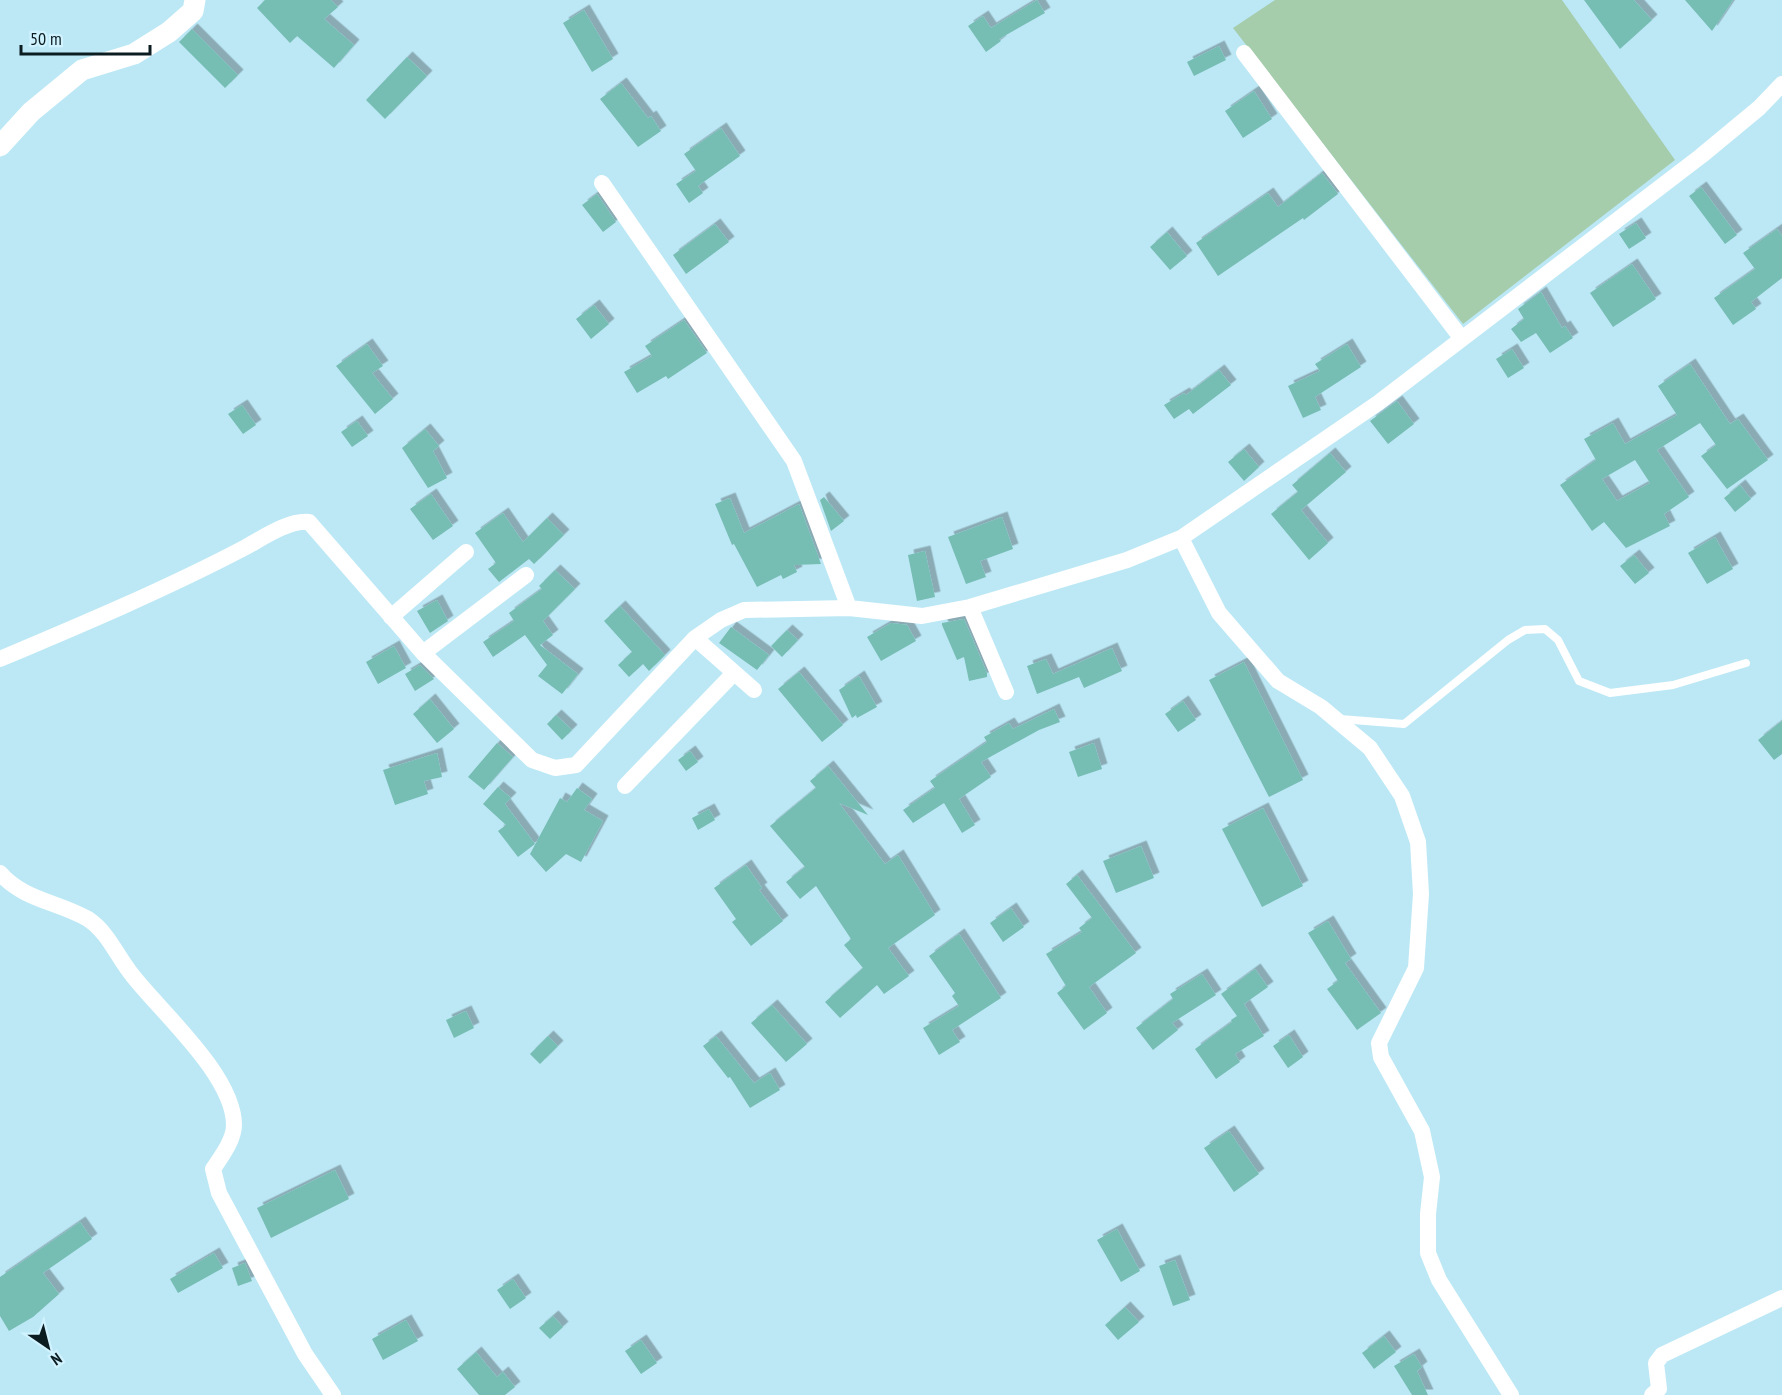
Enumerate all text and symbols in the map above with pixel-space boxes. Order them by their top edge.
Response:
scale bar [21,18,150,56]
text: 50 m [30,27,62,50]
north arrow [18,1317,78,1377]
text: N [47,1349,66,1370]

